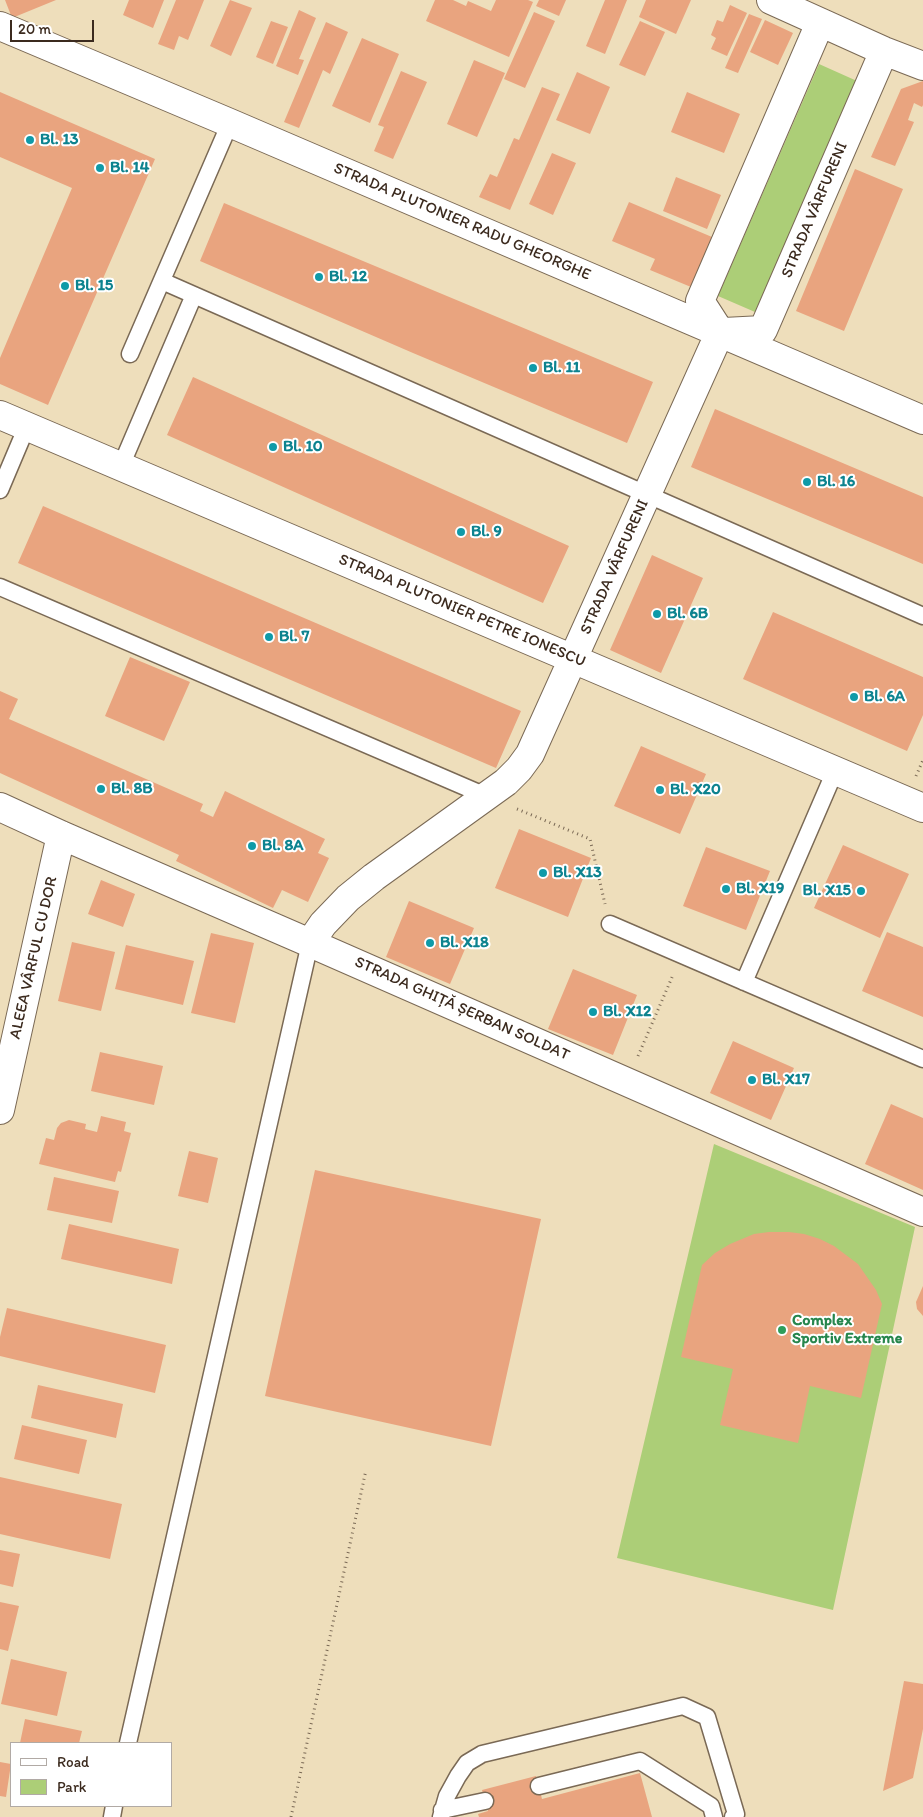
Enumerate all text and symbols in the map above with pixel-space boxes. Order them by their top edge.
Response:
scale bar [12,10,96,42]
text: 20 m [18,20,51,38]
place label: Bl. 13 [40,130,79,150]
marker: Bl. 13 [24,134,36,146]
street label: STRADA VÂRFURENI [778,139,852,281]
place label: Bl. 14 [110,158,149,178]
street label: STRADA PLUTONIER RADU GHEORGHE [331,159,593,285]
marker: Bl. 14 [94,162,106,174]
place label: Bl. 12 [329,267,367,287]
marker: Bl. 12 [313,271,325,283]
place label: Bl. 15 [75,276,113,296]
marker: Bl. 15 [59,280,71,292]
place label: Bl. 11 [543,358,580,378]
marker: Bl. 11 [527,362,539,374]
place label: Bl. 10 [283,437,323,457]
marker: Bl. 10 [267,441,279,453]
place label: Bl. 16 [817,472,855,492]
marker: Bl. 16 [801,476,813,488]
street label: STRADA VÂRFURENI [577,497,653,637]
place label: Bl. 9 [471,522,502,542]
marker: Bl. 9 [455,526,467,538]
street label: STRADA PLUTONIER PETRE IONESCU [336,550,588,672]
place label: Bl. 6B [667,604,708,624]
marker: Bl. 6B [651,608,663,620]
place label: Bl. 7 [279,627,309,647]
marker: Bl. 7 [263,631,275,643]
place label: Bl. 6A [864,687,905,707]
marker: Bl. 6A [848,691,860,703]
place label: Bl. 8B [111,779,153,799]
place label: Bl. X20 [670,780,721,800]
marker: Bl. 8B [95,783,107,795]
marker: Bl. X20 [654,784,666,796]
place label: Bl. 8A [262,836,303,856]
marker: Bl. 8A [246,840,258,852]
place label: Bl. X13 [553,863,602,883]
marker: Bl. X13 [537,867,549,879]
street label: ALEEA VÂRFUL CU DOR [6,875,62,1041]
place label: Bl. X19 [736,879,784,899]
place label: Bl. X15 [803,881,851,901]
marker: Bl. X19 [720,883,732,895]
marker: Bl. X15 [855,885,867,897]
place label: Bl. X18 [440,933,489,953]
marker: Bl. X18 [424,937,436,949]
street label: STRADA GHIȚĂ ȘERBAN SOLDAT [352,953,572,1065]
place label: Bl. X12 [603,1002,651,1022]
marker: Bl. X12 [587,1006,599,1018]
place label: Bl. X17 [762,1070,810,1090]
marker: Bl. X17 [746,1074,758,1086]
place label: Complex Sportiv Extreme [792,1311,902,1349]
marker: Complex Sportiv Extreme [776,1324,788,1336]
legend [10,1742,172,1807]
text: Road [57,1753,89,1771]
text: Park [57,1778,87,1796]

